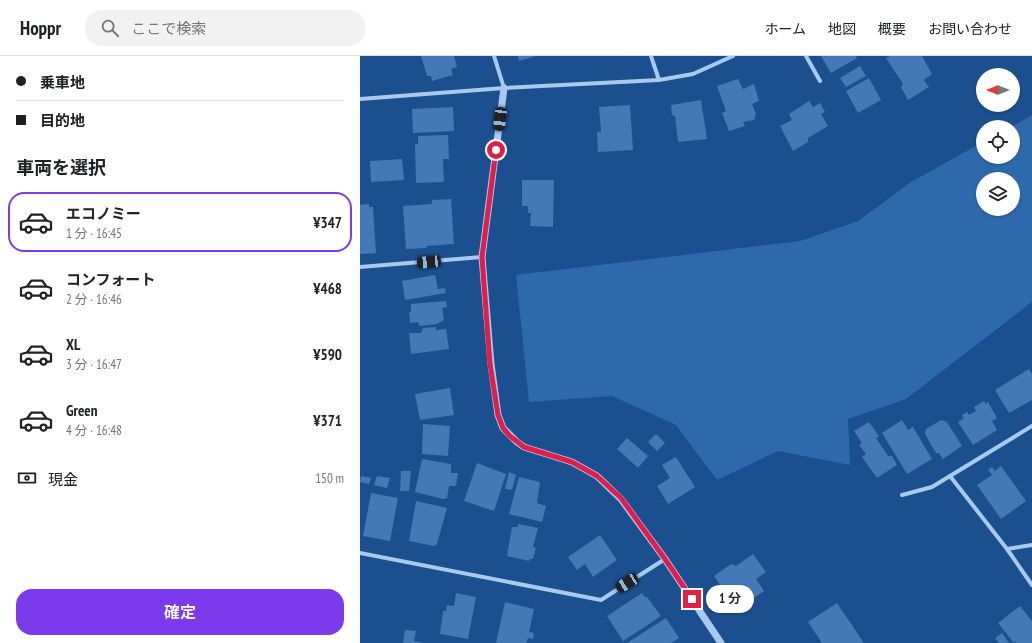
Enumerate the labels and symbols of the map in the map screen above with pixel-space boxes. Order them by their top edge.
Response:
north arrow [976,68,1020,112]
car [493,106,507,132]
route start [487,141,505,159]
car [417,255,441,269]
car [614,572,640,594]
callout: 1 分 [706,585,754,613]
route end [683,590,701,608]

